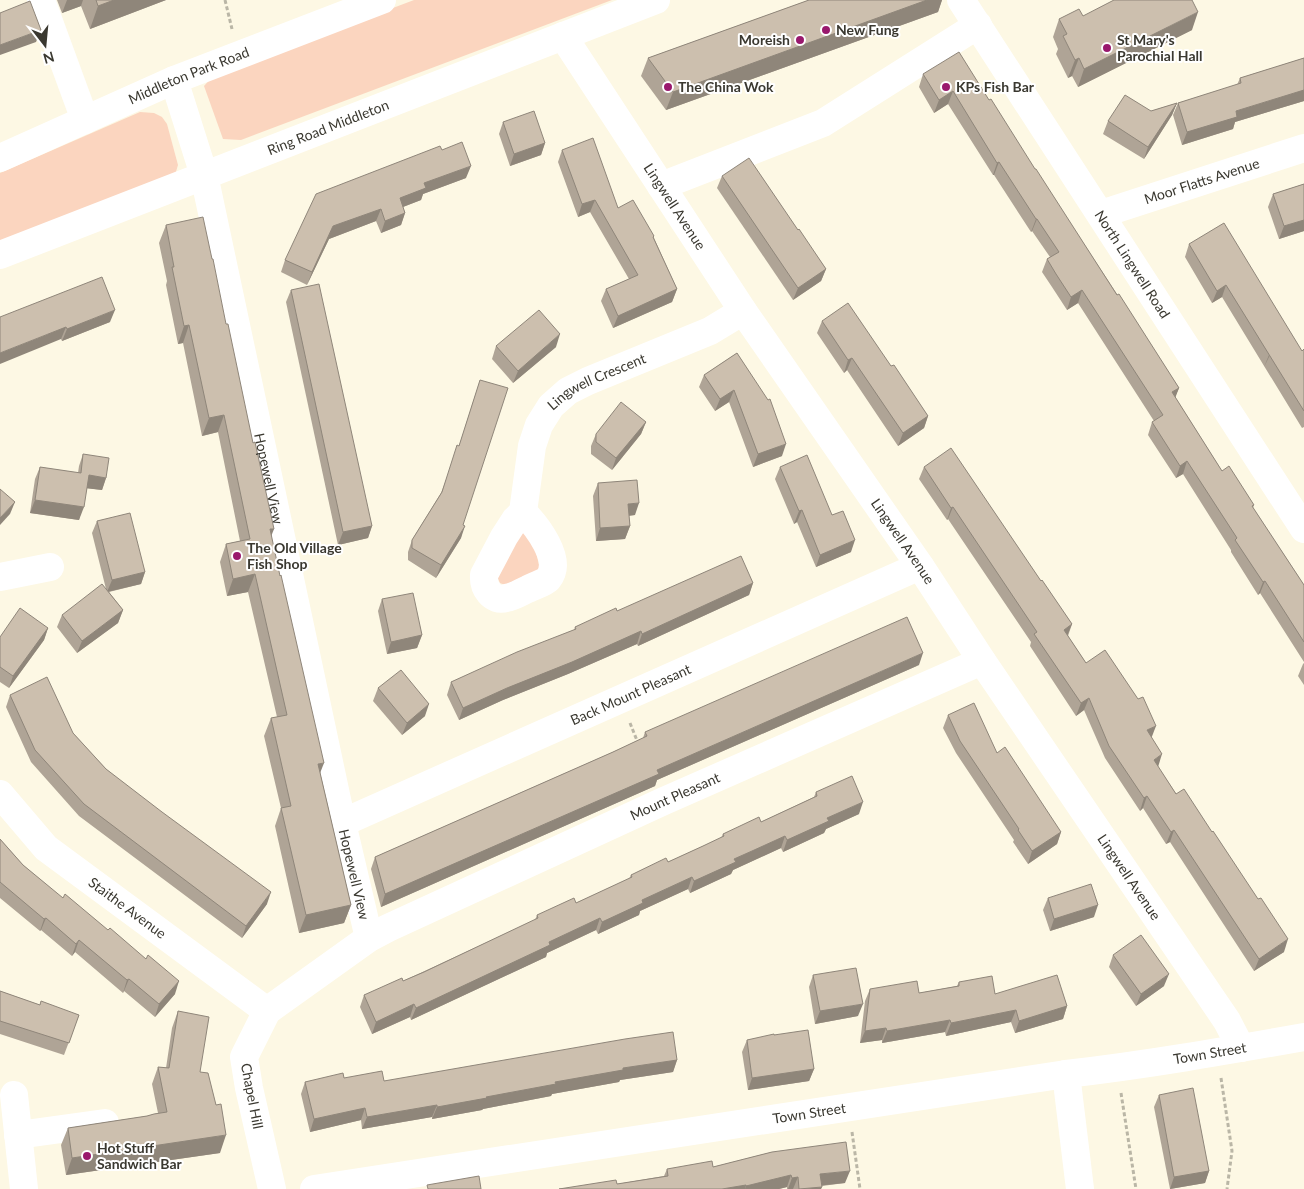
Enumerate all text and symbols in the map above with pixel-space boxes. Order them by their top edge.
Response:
north arrow [20,20,70,70]
place label: New Fung [836,21,900,38]
marker: New Fung [820,24,832,36]
place label: Moreish [739,31,790,48]
place label: St Mary's Parochial Hall [1117,31,1202,64]
marker: Moreish [794,34,806,46]
marker: St Mary's Parochial Hall [1101,42,1113,54]
street label: Middleton Park Road [125,43,251,107]
text: N [41,48,56,68]
place label: The China Wok [678,78,774,95]
place label: KPs Fish Bar [956,78,1035,95]
marker: The China Wok [662,81,674,93]
marker: KPs Fish Bar [940,81,952,93]
street label: Ring Road Middleton [265,96,391,158]
street label: Moor Flatts Avenue [1142,154,1261,207]
street label: Lingwell Avenue [641,160,710,253]
street label: North Lingwell Road [1092,207,1174,321]
street label: Lingwell Crescent [544,349,648,413]
street label: Hopewell View [251,431,287,526]
street label: Lingwell Avenue [868,495,938,587]
place label: The Old Village Fish Shop [247,539,342,572]
marker: The Old Village Fish Shop [231,550,243,562]
street label: Back Mount Pleasant [568,660,693,728]
street label: Mount Pleasant [627,768,722,824]
street label: Hopewell View [336,827,373,921]
street label: Lingwell Avenue [1094,831,1165,923]
street label: Staithe Avenue [85,873,170,942]
street label: Town Street [1172,1038,1247,1067]
street label: Chapel Hill [238,1061,267,1130]
street label: Town Street [771,1099,847,1127]
place label: Hot Stuff Sandwich Bar [97,1139,183,1172]
marker: Hot Stuff Sandwich Bar [81,1150,93,1162]

